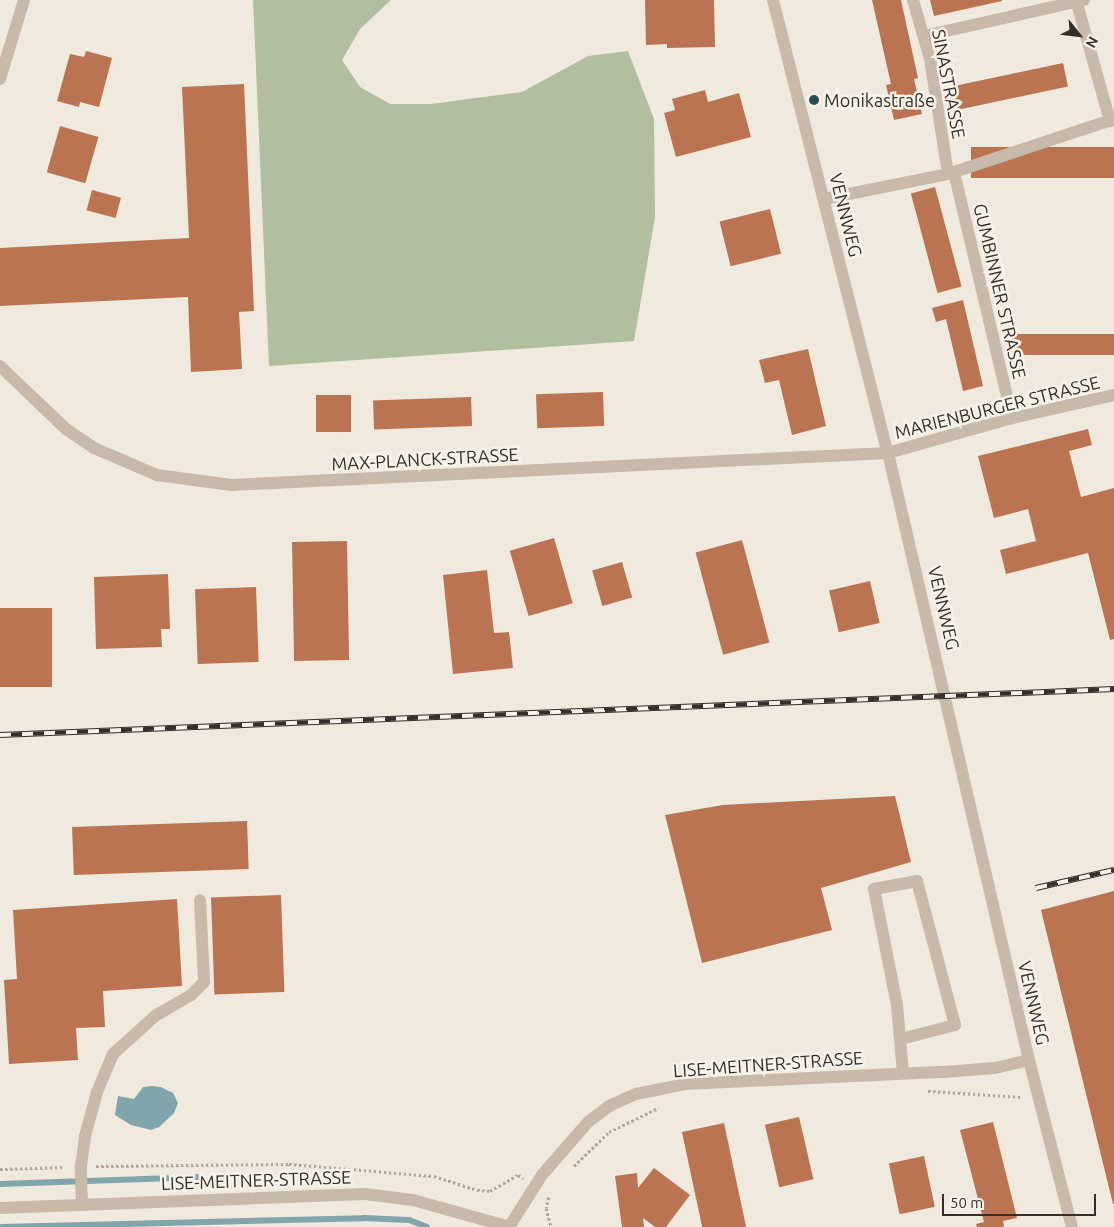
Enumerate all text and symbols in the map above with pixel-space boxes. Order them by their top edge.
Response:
north arrow [1054,10,1104,60]
street label: SINASTRASSE [928,27,970,141]
text: N [1083,34,1102,51]
place label: Monikastraße [824,89,935,111]
marker: Monikastraße [808,94,820,106]
street label: VENNWEG [825,171,867,259]
street label: GUMBINNER STRASSE [969,201,1031,381]
street label: MARIENBURGER STRASSE [892,371,1102,443]
street label: MAX-PLANCK-STRASSE [331,443,519,475]
street label: VENNWEG [924,564,964,652]
street label: VENNWEG [1014,959,1054,1047]
street label: LISE-MEITNER-STRASSE [672,1047,864,1081]
street label: LISE-MEITNER-STRASSE [161,1166,351,1194]
scale bar [944,1184,1098,1216]
text: 50 m [950,1194,983,1211]

